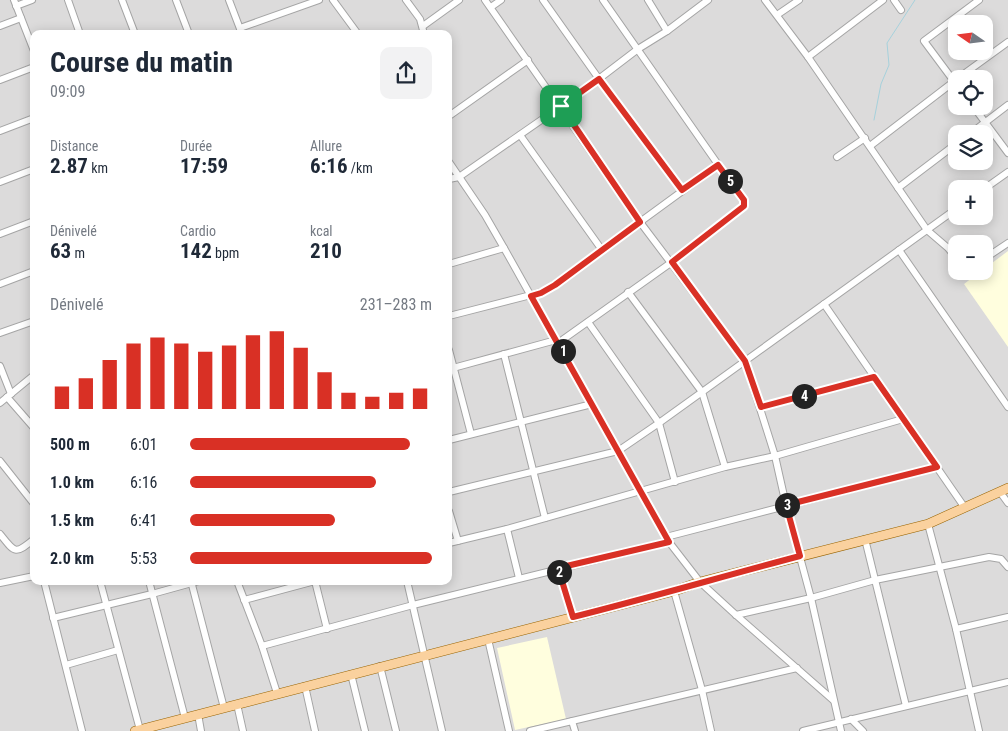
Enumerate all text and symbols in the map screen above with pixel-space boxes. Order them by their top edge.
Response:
north arrow [948,15,992,60]
map controls [948,15,993,280]
text: Course du matin [50,46,233,79]
button: share [380,47,432,99]
button: locate [948,70,993,115]
text: 09:09 [50,82,85,101]
pin [540,85,582,127]
icon: arrive [547,92,575,120]
button: layers [948,125,993,170]
text: Distance [50,138,98,154]
text: Durée [180,138,212,154]
text: Allure [310,138,342,154]
text: 2.87 [50,154,88,178]
text: 17:59 [180,154,228,178]
text: 6:16 [310,154,348,178]
text: km [88,160,108,176]
text: /km [348,160,373,176]
pin: 5 [718,168,742,194]
text: 5 [727,173,734,189]
button: + [948,180,993,225]
text: Dénivelé [50,223,97,239]
text: Cardio [180,223,216,239]
text: kcal [310,223,333,239]
button: − [948,235,993,280]
text: 63 [50,239,71,263]
text: 142 [180,239,212,263]
text: 210 [310,239,342,263]
text: m [71,245,85,261]
text: bpm [212,245,239,261]
text: Dénivelé [50,295,103,314]
text: 231–283 m [360,295,432,314]
pin: 1 [550,338,576,364]
text: 1 [560,343,567,359]
pin: 4 [792,384,816,408]
text: 4 [801,388,808,404]
text: 500 m [50,435,90,454]
text: 6:01 [130,435,157,454]
text: 1.0 km [50,473,94,492]
text: 6:16 [130,473,157,492]
pin: 3 [774,492,800,518]
text: 3 [784,497,791,513]
text: 1.5 km [50,511,94,530]
text: 6:41 [130,511,157,530]
text: 2.0 km [50,549,94,568]
text: 5:53 [130,549,157,568]
pin: 2 [546,560,572,584]
text: 2 [556,564,563,580]

